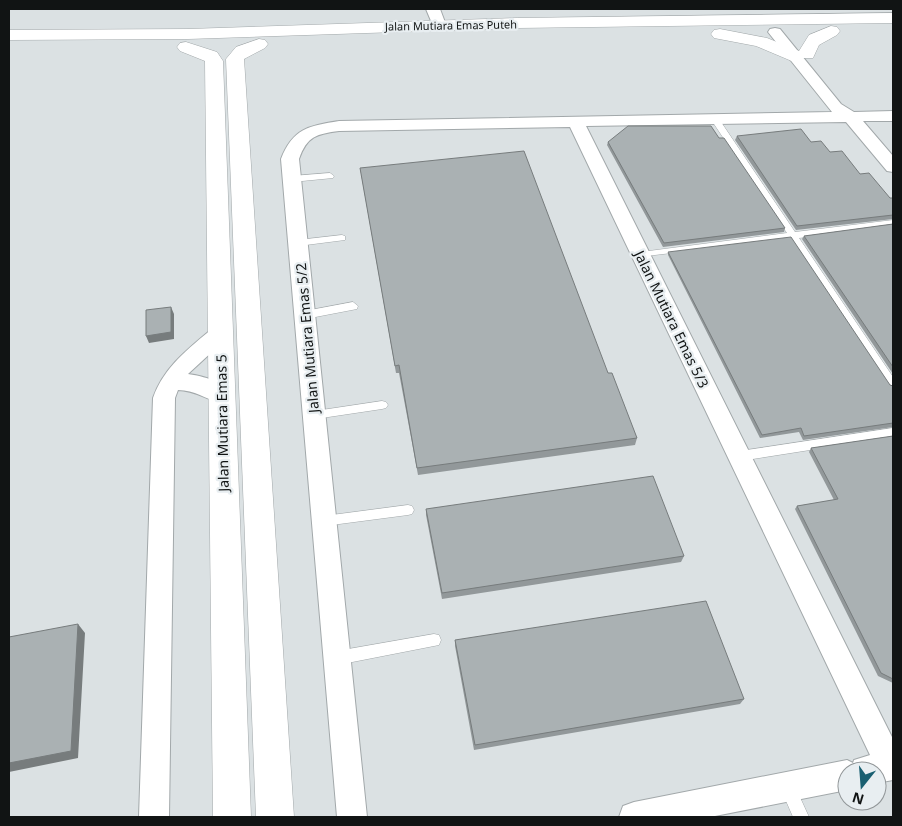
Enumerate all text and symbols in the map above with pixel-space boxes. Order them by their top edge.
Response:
street label: Jalan Mutiara Emas Puteh [384,16,517,34]
street label: Jalan Mutiara Emas 5/3 [630,245,714,391]
street label: Jalan Mutiara Emas 5/2 [291,262,323,416]
street label: Jalan Mutiara Emas 5 [211,354,233,494]
north arrow [837,761,887,811]
text: N [850,788,866,810]

